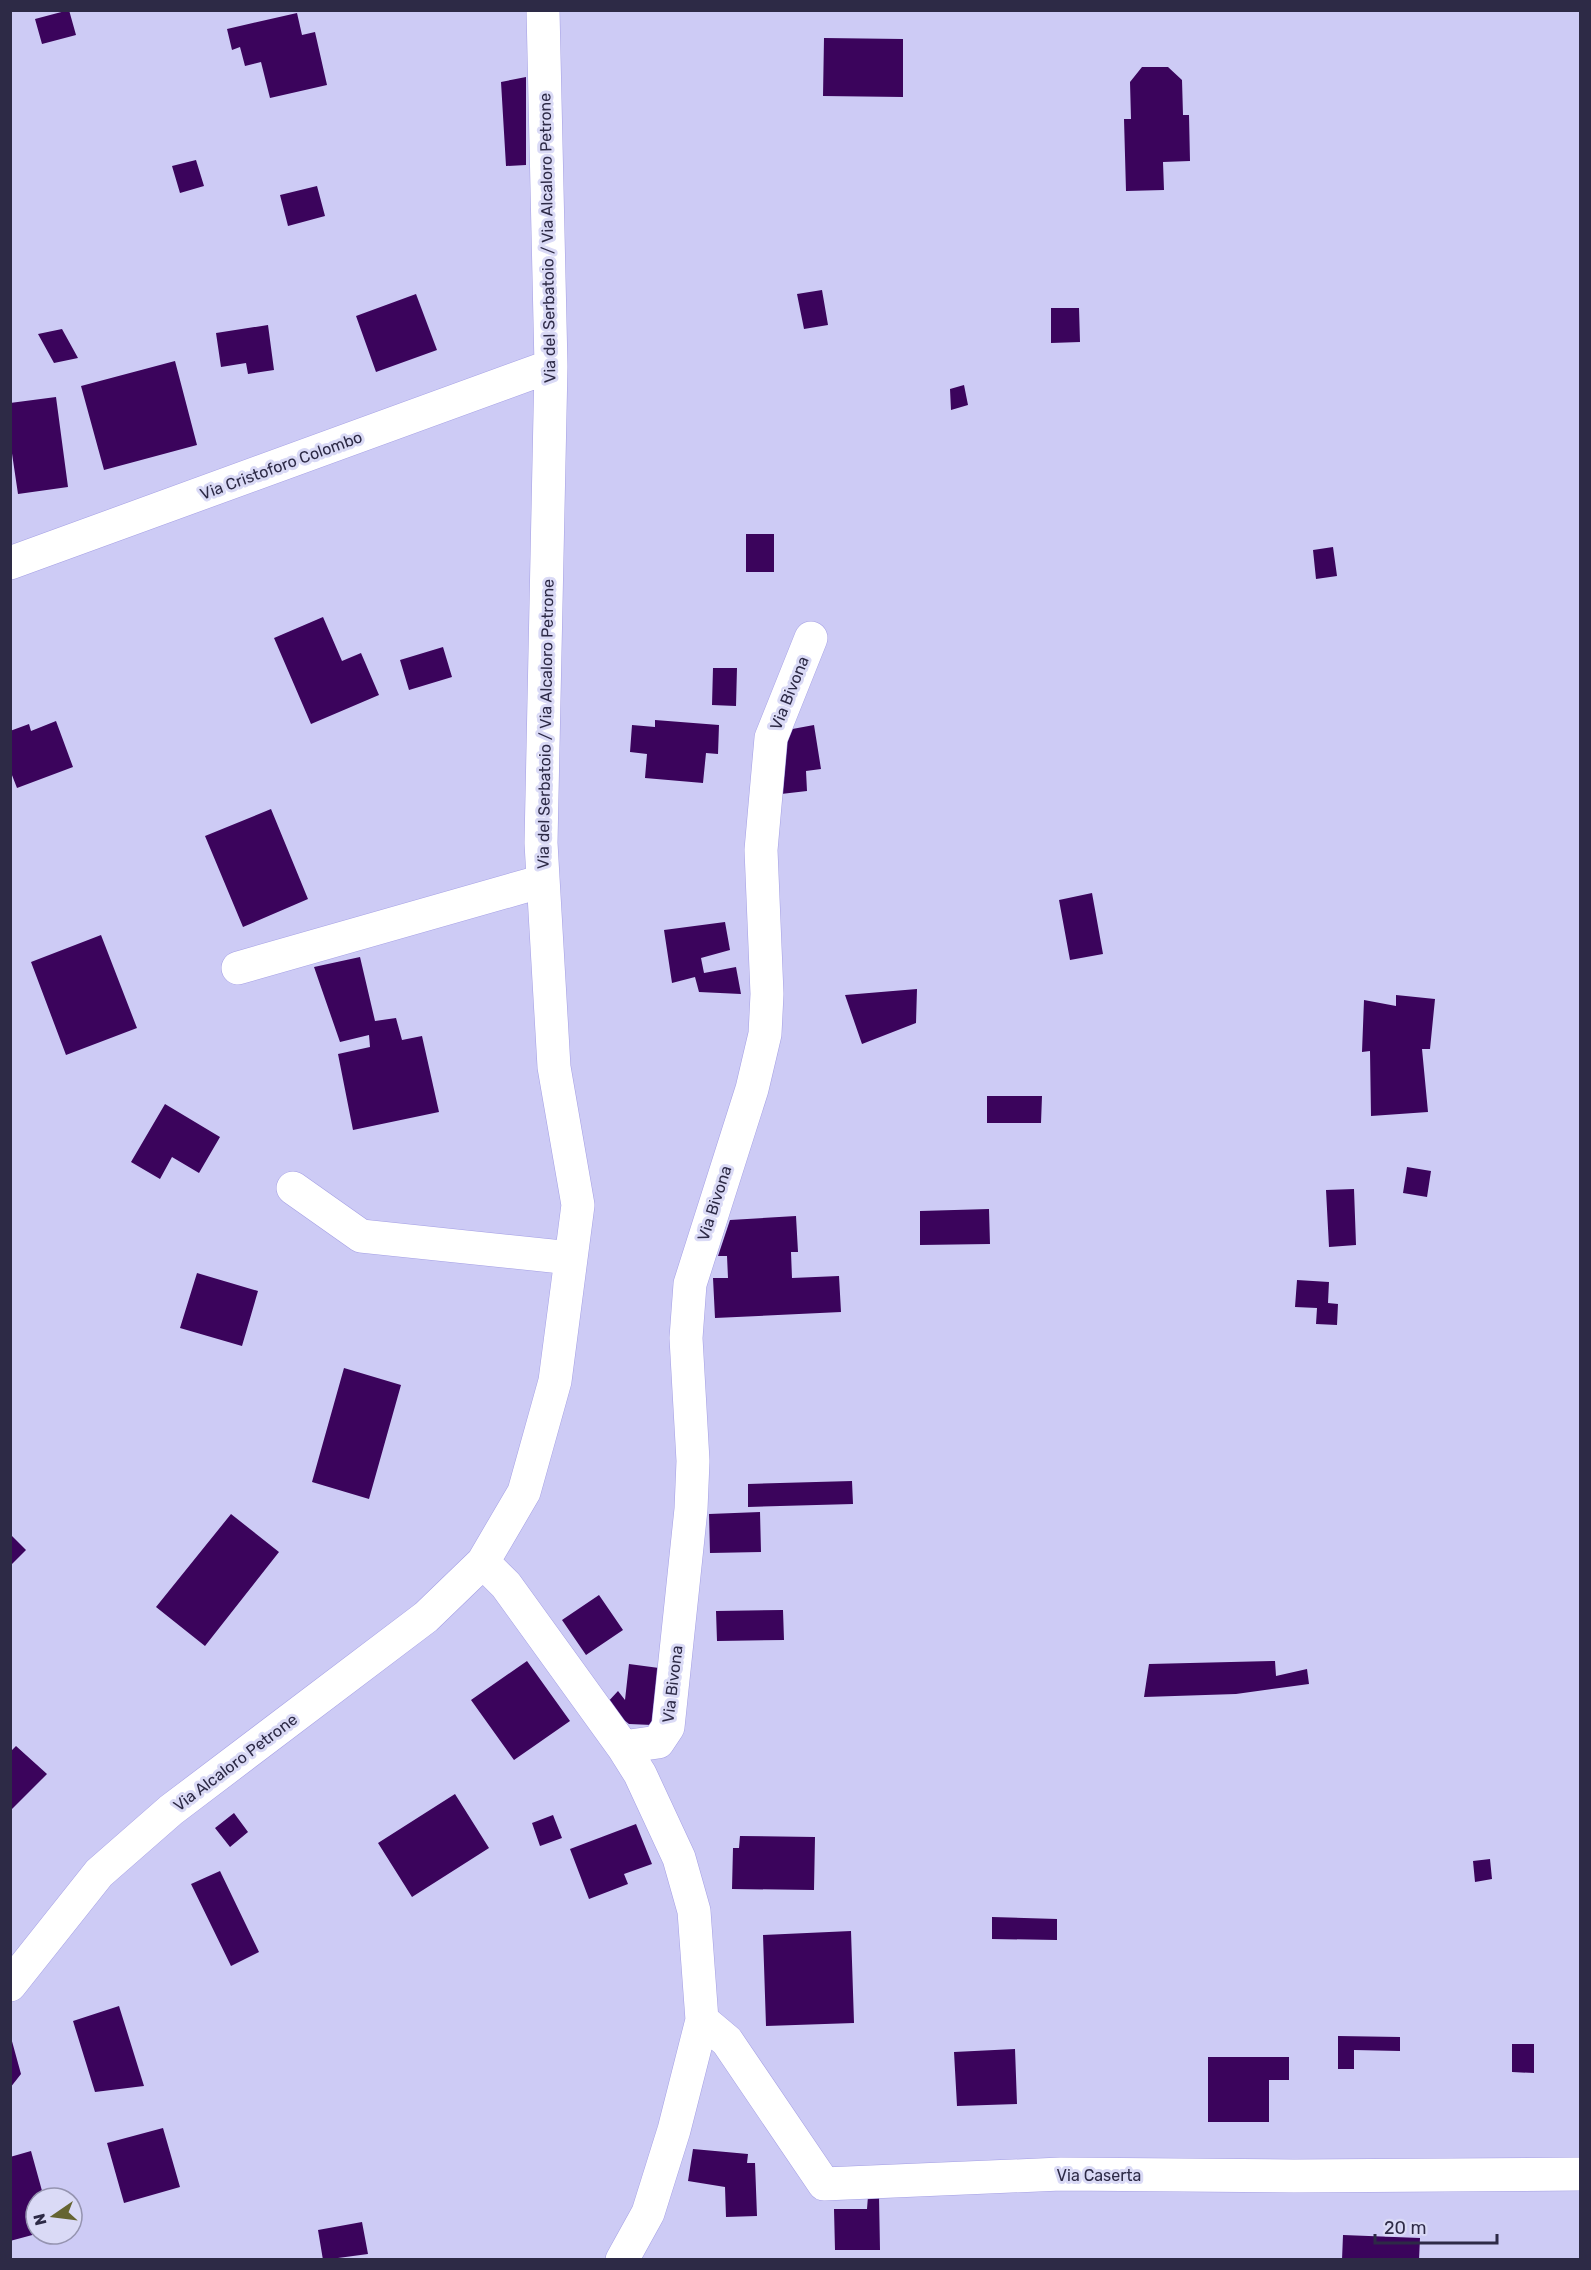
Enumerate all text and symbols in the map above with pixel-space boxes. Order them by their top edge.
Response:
street label: Via del Serbatoio / Via Alcaloro Petrone [535,93,560,383]
street label: Via Cristoforo Colombo [197,427,365,504]
street label: Via del Serbatoio / Via Alcaloro Petrone [533,579,558,869]
street label: Via Bivona [766,654,813,733]
street label: Via Bivona [693,1163,736,1243]
street label: Via Bivona [658,1644,687,1724]
street label: Via Alcaloro Petrone [170,1710,301,1815]
street label: Via Caserta [1057,2166,1141,2185]
north arrow [24,2186,84,2246]
scale bar [1375,2207,1496,2245]
text: N [29,2212,51,2227]
text: 20 m [1384,2217,1426,2239]

